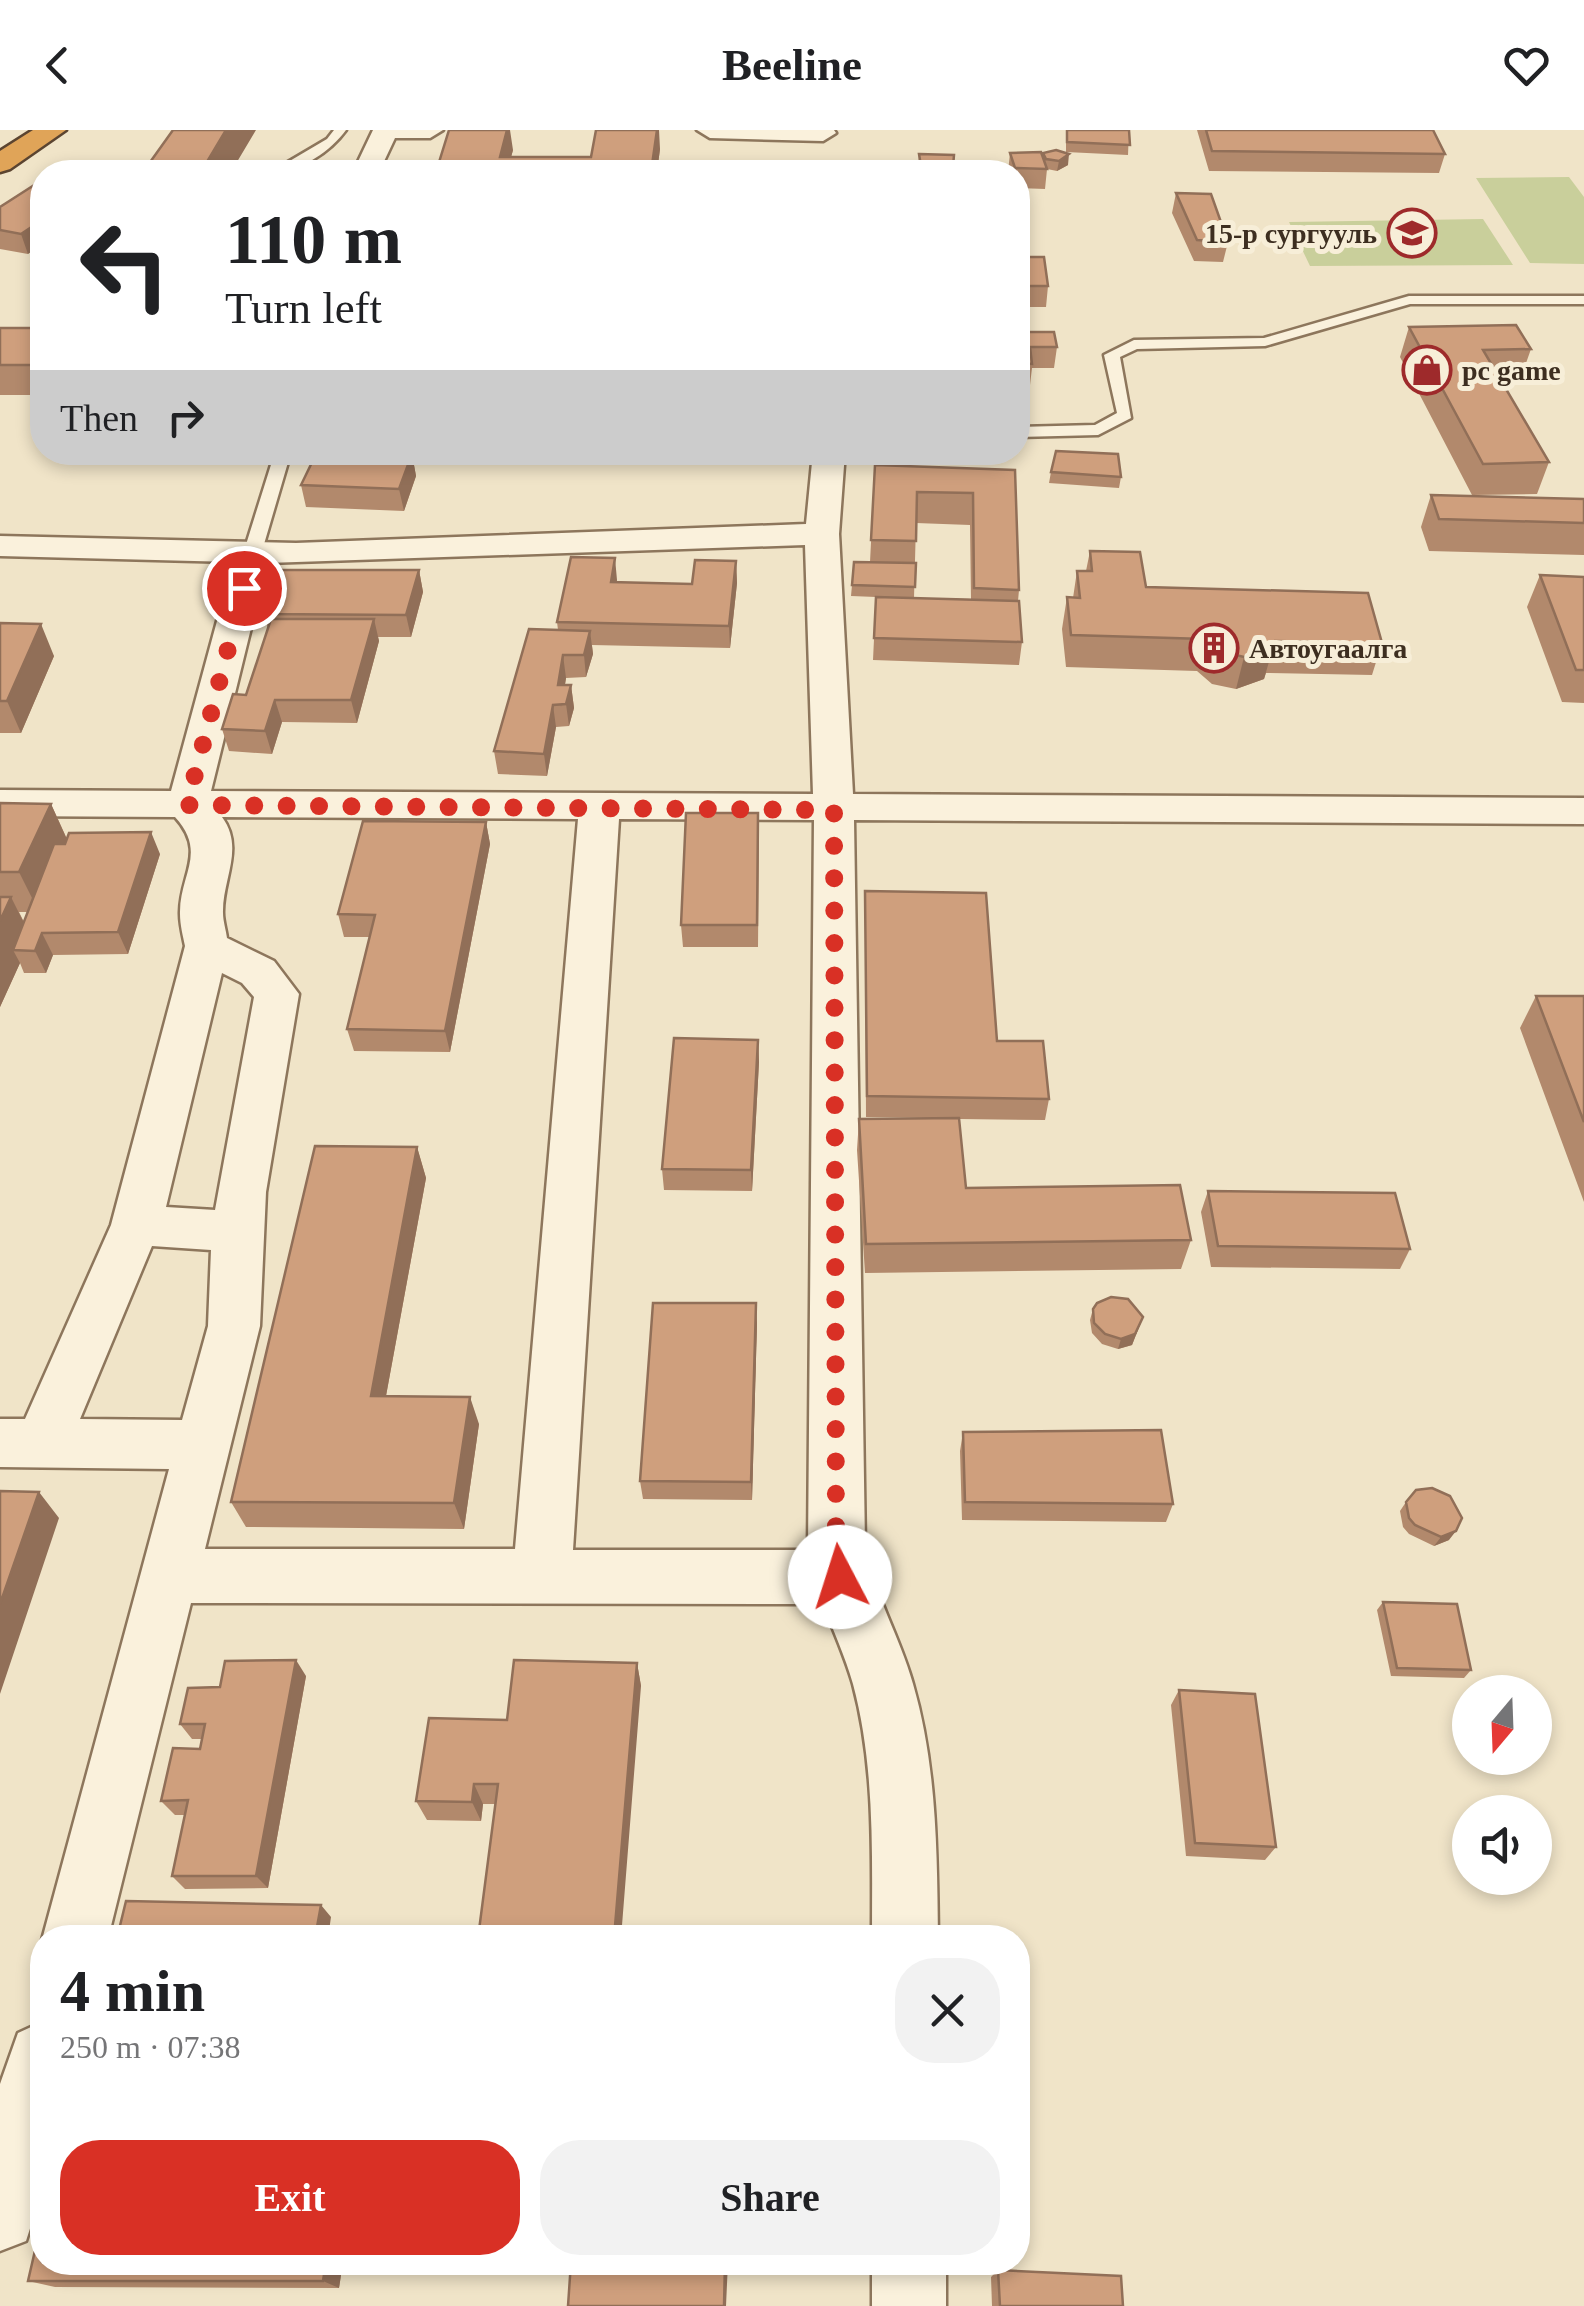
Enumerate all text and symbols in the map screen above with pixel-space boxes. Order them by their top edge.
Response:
icon: back [30,38,85,93]
icon: heart [1499,38,1554,93]
text: Beeline [722,40,862,90]
icon: left [60,200,190,330]
text: 110 m [225,201,402,278]
school or university icon: 15-р сургууль [1386,207,1438,259]
place label: 15-р сургууль [1205,218,1377,249]
text: Turn left [225,283,382,333]
shop icon: pc game [1401,344,1453,396]
place label: pc game [1462,355,1561,386]
icon: right [158,390,213,445]
text: Then [60,397,138,439]
pin [202,546,287,631]
icon: arrive [217,561,272,616]
building icon: Автоугаалга [1188,622,1240,674]
place label: Автоугаалга [1249,633,1407,664]
position arrow [788,1525,892,1629]
north arrow [1452,1675,1552,1775]
map controls [1452,1675,1552,1895]
button: sound [1452,1795,1552,1895]
text: 4 min [60,1958,205,2024]
button: close [895,1958,1000,2063]
text: 250 m · 07:38 [60,2029,240,2065]
button: Exit [60,2140,520,2255]
button: Share [540,2140,1000,2255]

